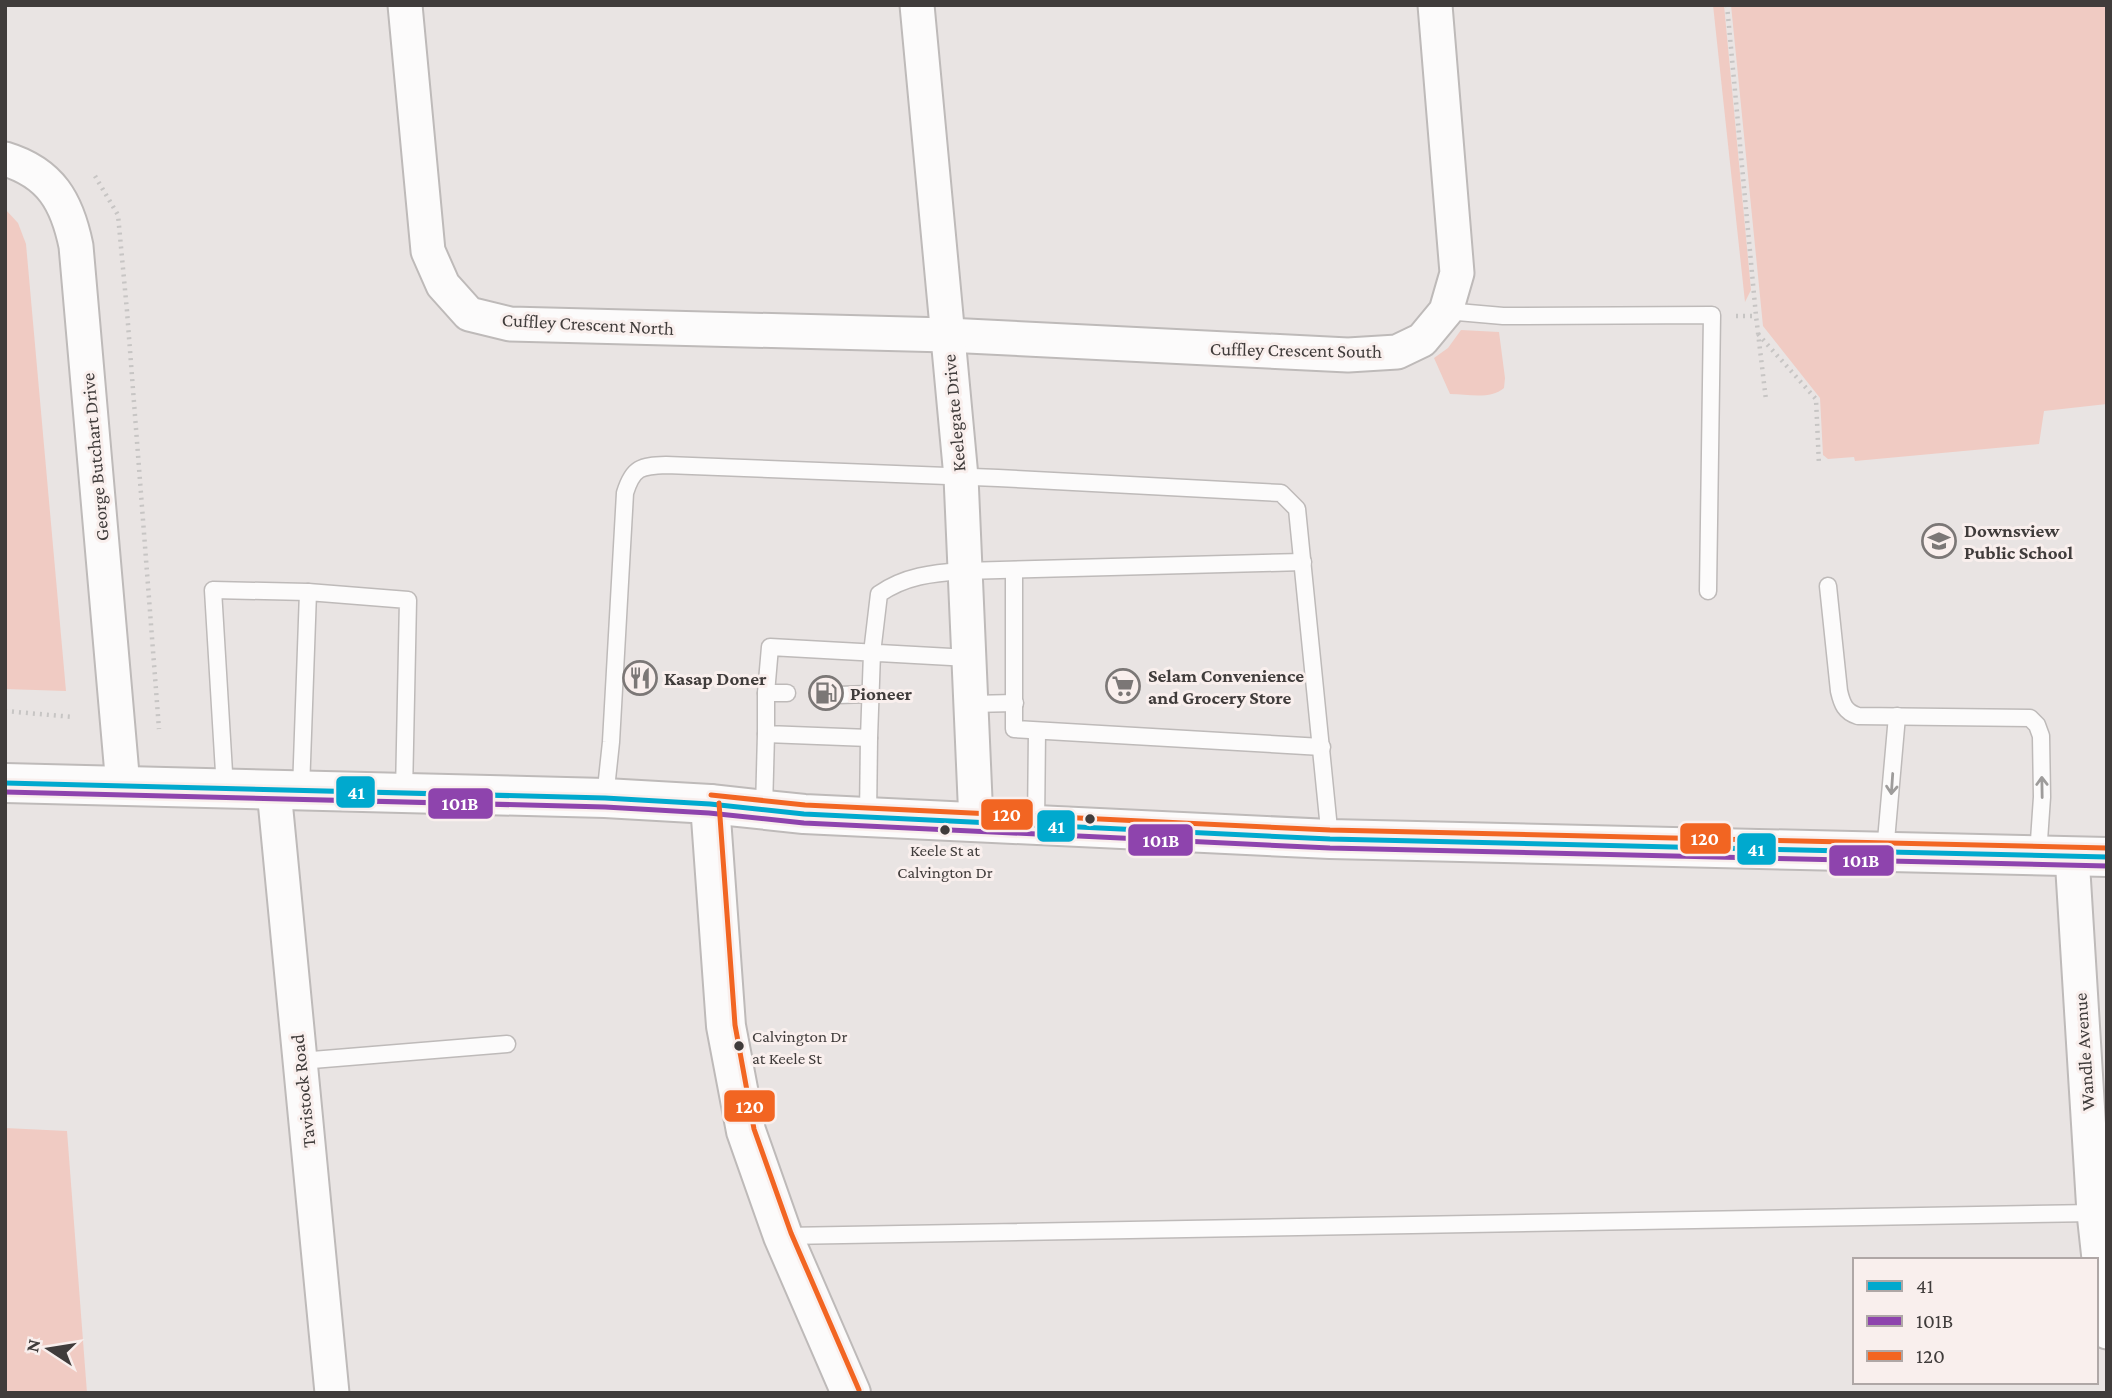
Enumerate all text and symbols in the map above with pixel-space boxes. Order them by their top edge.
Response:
street label: Cuffley Crescent North [501,309,675,339]
street label: Cuffley Crescent South [1210,338,1382,362]
street label: Keelegate Drive [938,353,970,473]
street label: George Butchart Drive [77,372,113,542]
place label: Downsview Public School [1964,520,2073,563]
school or university icon: Downsview Public School [1920,522,1958,560]
restaurant icon: Kasap Doner [621,659,659,697]
place label: Selam Convenience and Grocery Store [1148,665,1304,708]
supermarket icon: Selam Convenience and Grocery Store [1104,667,1142,705]
place label: Kasap Doner [664,668,767,689]
fuel station icon: Pioneer [807,674,845,712]
place label: Pioneer [850,683,913,704]
one-way arrow [1885,772,1898,795]
line badge: 41 [335,775,376,809]
one-way arrow [2035,776,2049,799]
text: 41 [347,782,365,803]
line badge: 101B [427,787,494,820]
text: 101B [442,793,478,814]
line badge: 120 [980,798,1034,831]
text: 120 [993,804,1021,825]
line badge: 41 [1036,809,1076,843]
unlabelled marker [1083,812,1097,826]
text: 41 [1047,816,1065,837]
line badge: 120 [1679,822,1732,855]
marker: Keele St at Calvington Dr [938,823,952,837]
line badge: 101B [1127,823,1194,857]
text: 120 [1691,828,1719,849]
text: 101B [1143,830,1179,851]
line badge: 41 [1736,832,1777,866]
text: 41 [1747,839,1765,860]
place label: Keele St at Calvington Dr [897,841,993,882]
line badge: 101B [1828,844,1895,877]
text: 101B [1843,850,1879,871]
street label: Wandle Avenue [2069,992,2099,1112]
place label: Calvington Dr at Keele St [752,1027,848,1068]
street label: Tavistock Road [287,1033,319,1149]
marker: Calvington Dr at Keele St [732,1039,746,1053]
line badge: 120 [723,1089,776,1123]
text: 120 [736,1096,764,1117]
legend [1853,1258,2098,1384]
text: 41 [1916,1274,1934,1298]
text: 101B [1916,1309,1953,1333]
north arrow [14,1314,84,1384]
text: N [21,1337,44,1354]
text: 120 [1916,1344,1945,1368]

